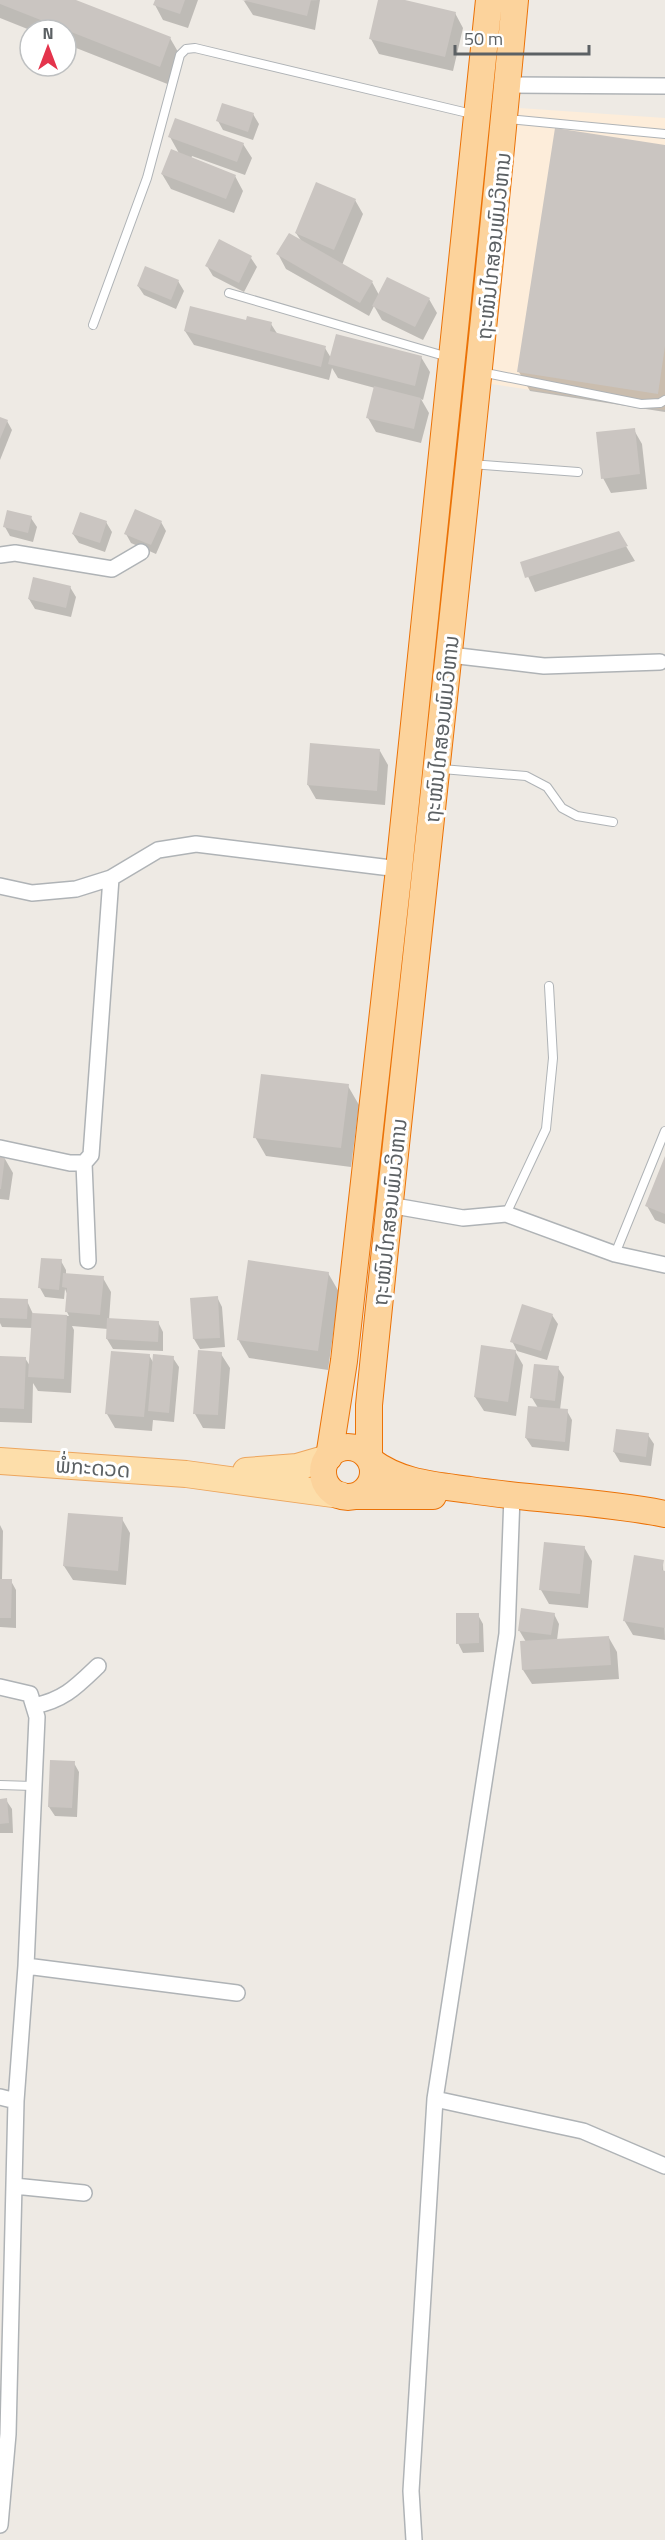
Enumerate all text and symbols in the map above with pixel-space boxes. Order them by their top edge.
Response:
north arrow [18,18,78,78]
scale bar [455,18,588,56]
text: N [42,21,54,45]
text: 50 m [464,25,503,52]
street label: ຖະໜົນໄກສອນພົມວິຫານ [467,151,519,341]
street label: ຖະໜົນໄກສອນພົມວິຫານ [415,634,467,824]
street label: ຖະໜົນໄກສອນພົມວິຫານ [363,1117,415,1307]
street label: ພໍ່ກະດວດ [54,1448,132,1486]

